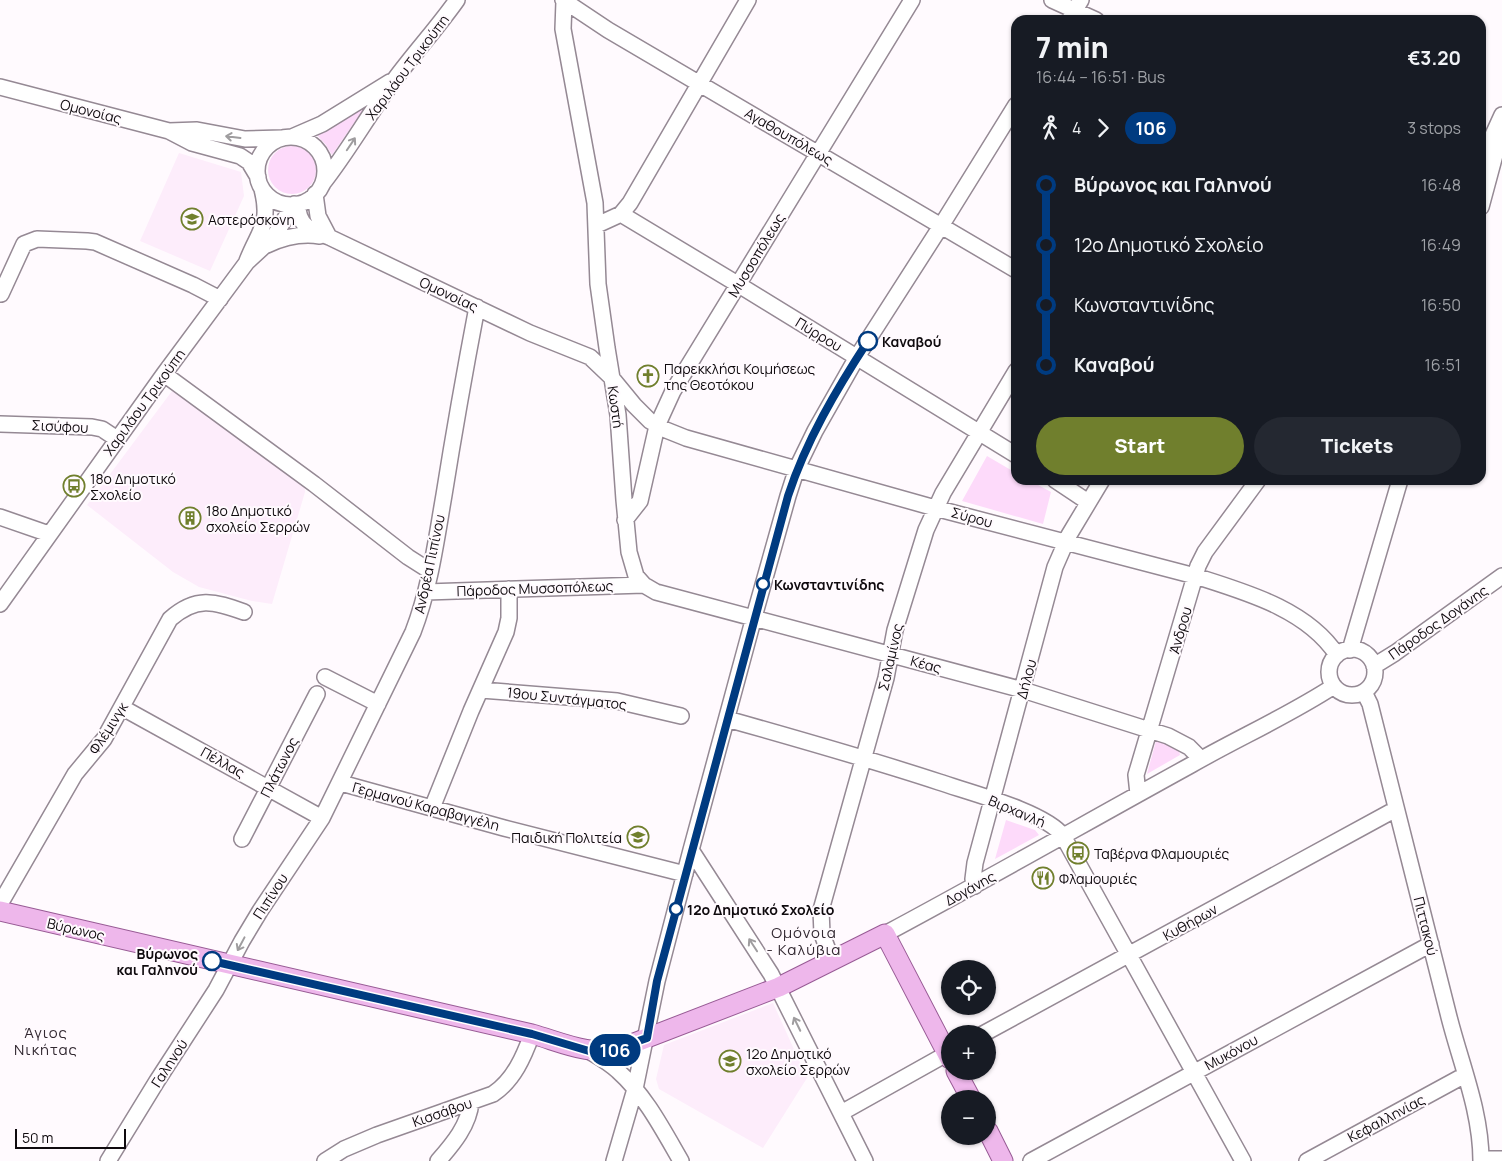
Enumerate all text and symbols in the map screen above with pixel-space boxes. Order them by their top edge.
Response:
street label: Χαριλάου Τρικούπη [361,10,453,124]
text: 7 min [1036,28,1109,66]
text: €3.20 [1407,45,1461,71]
text: 16:44 – 16:51 · Bus [1036,66,1165,88]
street label: Ομονοίας [58,94,124,128]
street label: Αγαθουπόλεως [741,103,837,169]
icon: walk [1036,114,1064,142]
icon: forward [1089,114,1117,142]
text: 106 [1135,116,1166,140]
text: 4 [1072,117,1081,139]
text: 3 stops [1407,117,1461,139]
one-way arrow [226,132,242,142]
one-way arrow [347,137,357,151]
text: Βύρωνος και Γαληνού [1074,172,1272,198]
text: 16:48 [1421,174,1461,196]
school or university icon: Αστερόσκονη [180,207,204,231]
street label: Μυσσοπόλεως [723,209,789,301]
place label: Αστερόσκονη [208,210,295,229]
text: 12ο Δημοτικό Σχολείο [1074,232,1263,258]
text: 16:49 [1421,234,1461,256]
street label: Ομονοίας [417,272,482,316]
text: Κωνσταντινίδης [1074,292,1215,318]
text: 16:50 [1421,294,1461,316]
street label: Πύρρου [792,313,846,355]
marker: Καναβού [858,331,878,351]
place label: Καναβού [882,332,941,351]
street label: Χαριλάου Τρικούπη [99,345,189,459]
text: Καναβού [1074,352,1154,378]
text: 16:51 [1425,354,1461,376]
place label: Παρεκκλήσι Κοιμήσεως της Θεοτόκου [664,359,816,394]
church icon: Παρεκκλήσι Κοιμήσεως της Θεοτόκου [636,364,660,388]
street label: Κωστή [604,385,628,429]
street label: Σισύφου [31,415,89,437]
button: Start [1036,417,1244,475]
button: Tickets [1254,417,1461,475]
place label: 18ο Δημοτικό Σχολείο [90,469,176,504]
bus stop icon: 18ο Δημοτικό Σχολείο [62,474,86,498]
place label: 18ο Δημοτικό σχολείο Σερρών [206,501,310,536]
street label: Σύρου [949,502,995,532]
building icon: 18ο Δημοτικό σχολείο Σερρών [178,506,202,530]
street label: Ανδρέα Πιπίνου [409,513,449,615]
place label: Κωνσταντινίδης [774,575,884,594]
street label: Πάροδος Μυσσοπόλεως [456,576,614,600]
marker: Κωνσταντινίδης [756,577,770,591]
street label: Πάροδος Δογάνης [1384,580,1492,663]
street label: Άνδρου [1164,604,1196,656]
street label: Σαλαμίνος [873,621,907,693]
street label: Κέας [908,651,944,677]
street label: Δήλου [1012,657,1040,701]
street label: 19ου Συντάγματος [506,682,628,714]
street label: Φλέμινγκ [84,697,132,758]
street label: Πλάτωνος [256,733,302,801]
street label: Πέλλας [198,742,249,782]
street label: Γερμανού Καραβαγγέλη [350,777,502,835]
street label: Βιρχανλή [986,790,1048,832]
school or university icon: Παιδική Πολιτεία [626,825,650,849]
place label: Παιδική Πολιτεία [511,828,622,847]
bus stop icon: Ταβέρνα Φλαμουριές [1066,841,1090,865]
place label: Ταβέρνα Φλαμουριές [1094,844,1230,863]
street label: Δογάνης [941,866,999,910]
restaurant icon: Φλαμουριές [1031,866,1055,890]
street label: Πιπίνου [248,869,292,923]
place label: Φλαμουριές [1059,869,1137,888]
street label: Πιττακού [1410,895,1442,957]
street label: Κυθήρων [1159,899,1221,945]
place label: 12ο Δημοτικό Σχολείο [687,900,835,919]
marker: 12ο Δημοτικό Σχολείο [669,902,683,916]
street label: Βύρωνος [45,913,107,945]
district label: Ομόνοια - Καλύβια [767,922,841,960]
one-way arrow [236,936,246,951]
one-way arrow [748,939,758,953]
place label: Βύρωνος και Γαληνού [116,944,198,979]
marker: Βύρωνος και Γαληνού [202,951,222,971]
map controls [941,960,996,1145]
button: locate [941,960,996,1015]
one-way arrow [792,1016,802,1031]
district label: Άγιος Νικήτας [14,1022,78,1060]
button: + [941,1025,996,1080]
street label: Μυκόνου [1201,1030,1261,1074]
line badge: 106 [586,1034,644,1066]
street label: Γαληνού [146,1035,192,1091]
text: 106 [600,1038,630,1062]
place label: 12ο Δημοτικό σχολείο Σερρών [746,1044,850,1079]
school or university icon: 12ο Δημοτικό σχολείο Σερρών [718,1049,742,1073]
street label: Κεφαλληνίας [1344,1089,1428,1146]
button: − [941,1090,996,1145]
street label: Κισσάβου [409,1093,475,1131]
scale bar [15,1126,126,1149]
text: 50 m [22,1128,53,1147]

